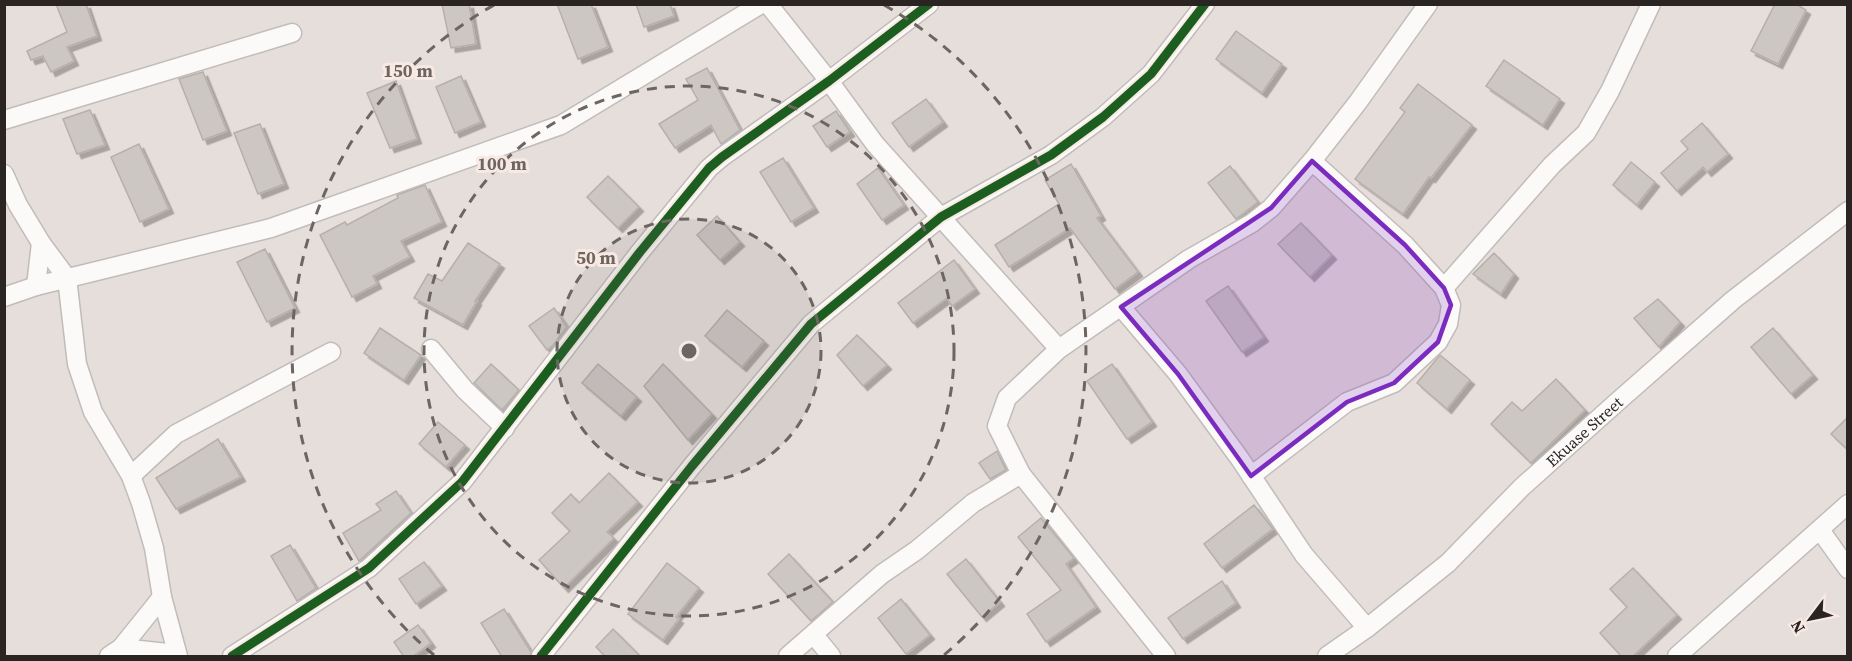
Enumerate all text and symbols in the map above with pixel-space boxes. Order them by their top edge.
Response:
text: 150 m [383,58,433,83]
text: 100 m [477,151,527,176]
text: 50 m [576,245,616,270]
centre of rings [679,341,699,361]
street label: Ekuase Street [1541,391,1628,472]
north arrow [1780,589,1840,649]
text: N [1785,616,1810,638]

